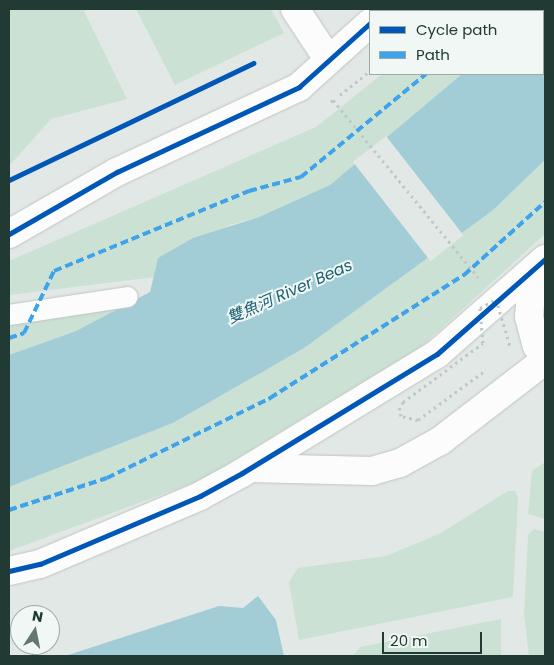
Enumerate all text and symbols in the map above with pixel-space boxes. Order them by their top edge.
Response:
legend [369,10,544,75]
text: Cycle path [416,19,497,40]
text: Path [416,44,450,65]
water label: 雙魚河 River Beas [224,256,356,328]
north arrow [10,605,60,655]
text: N [31,605,45,627]
scale bar [384,622,484,654]
text: 20 m [390,630,428,651]

